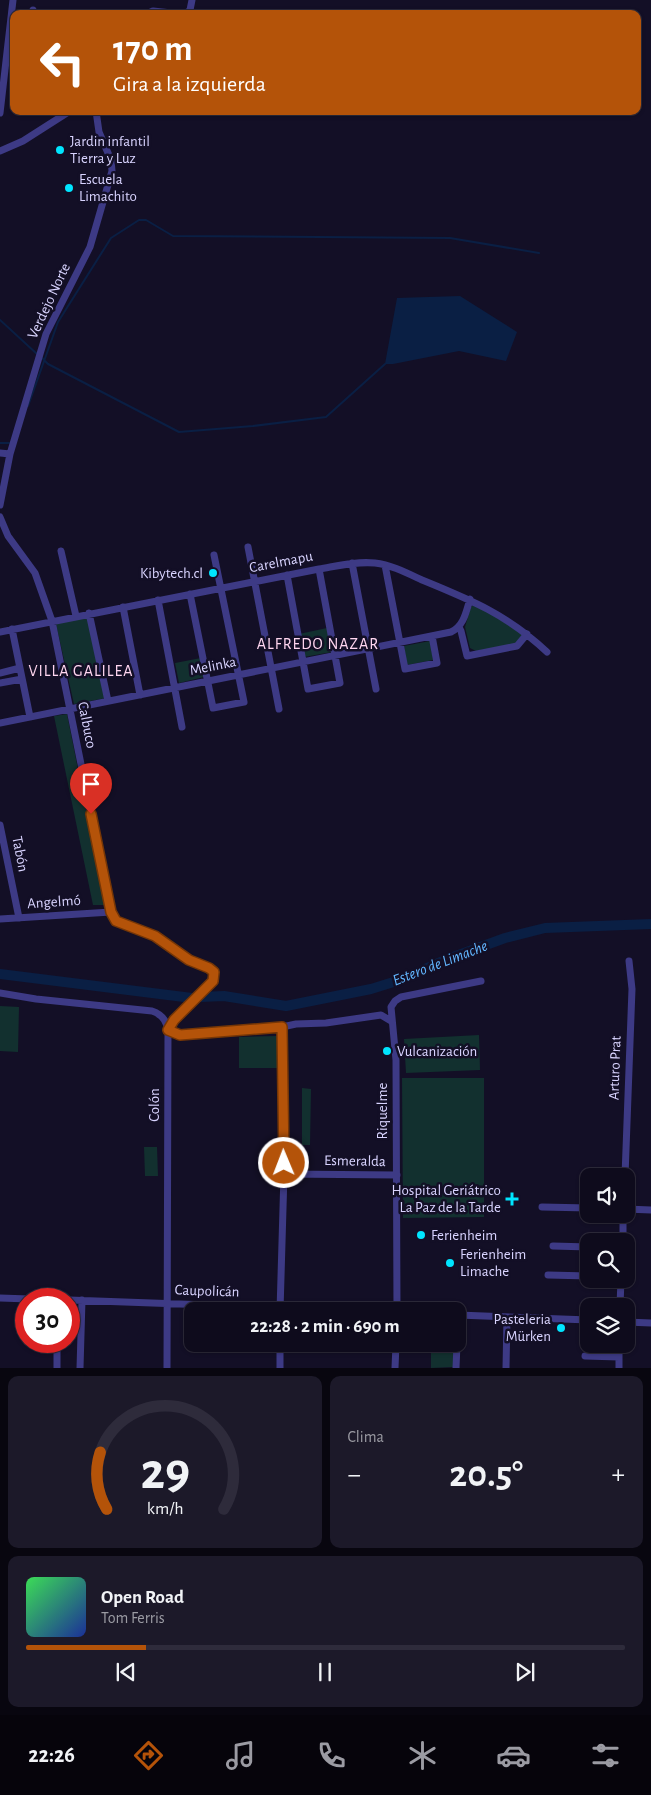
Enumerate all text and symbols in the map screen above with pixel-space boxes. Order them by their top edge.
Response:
icon: left [30,30,95,95]
text: 170 m [113,32,193,67]
text: Gira a la izquierda [113,73,266,95]
place label: Jardin infantil Tierra y Luz [70,134,150,166]
marker: Jardin infantil Tierra y Luz [54,144,66,156]
place label: Escuela Limachito [79,172,137,204]
marker: Escuela Limachito [63,182,75,194]
street label: Verdejo Norte [25,261,73,341]
street label: Carelmapu [248,548,314,575]
place label: Kibytech.cl [140,566,203,581]
marker: Kibytech.cl [207,567,219,579]
district label: ALFREDO NAZAR [257,636,379,652]
street label: Melinka [189,654,238,678]
district label: VILLA GALILEA [29,663,133,679]
street label: Calbuco [75,701,99,749]
pin [70,763,112,814]
icon: arrive [77,770,105,798]
street label: Tabón [9,835,31,873]
street label: Angelmó [27,893,81,911]
water label: Estero de Limache [390,938,490,988]
street label: Arturo Prat [606,1035,624,1100]
place label: Vulcanización [397,1044,477,1059]
marker: Vulcanización [381,1045,393,1057]
street label: Riquelme [375,1083,390,1139]
street label: Colón [147,1088,162,1122]
position arrow [257,1136,309,1188]
street label: Esmeralda [324,1153,386,1169]
map controls [580,1168,635,1353]
button: sound [580,1168,635,1223]
place label: Hospital Geriátrico La Paz de la Tarde [392,1183,501,1215]
marker: Hospital Geriátrico La Paz de la Tarde [505,1192,519,1206]
place label: Ferienheim [431,1228,497,1243]
marker: Ferienheim [415,1229,427,1241]
button: search [580,1233,635,1288]
place label: Ferienheim Limache [460,1247,526,1279]
marker: Ferienheim Limache [444,1257,456,1269]
street label: Caupolicán [174,1282,240,1300]
speed limit sign: 30 [15,1288,80,1353]
button: layers [580,1298,635,1353]
place label: Pasteleria Mürken [494,1312,551,1344]
text: 22:28 · 2 min · 690 m [250,1317,400,1336]
marker: Pasteleria Mürken [555,1322,567,1334]
text: Clima [348,1429,384,1445]
text: 29 [140,1446,190,1498]
text: 20.5° [449,1456,523,1494]
text: − [348,1461,361,1489]
text: + [612,1461,625,1489]
text: km/h [146,1500,183,1518]
text: Open Road [101,1588,184,1607]
text: Tom Ferris [101,1610,165,1626]
icon: previous [112,1658,140,1686]
icon: pause [311,1658,339,1686]
icon: next [511,1658,539,1686]
icon: directions [131,1738,166,1773]
icon: music [223,1738,258,1773]
icon: phone [314,1738,349,1773]
icon: climate [405,1738,440,1773]
icon: car [496,1738,531,1773]
icon: filters [588,1738,623,1773]
text: 22:26 [28,1744,75,1766]

